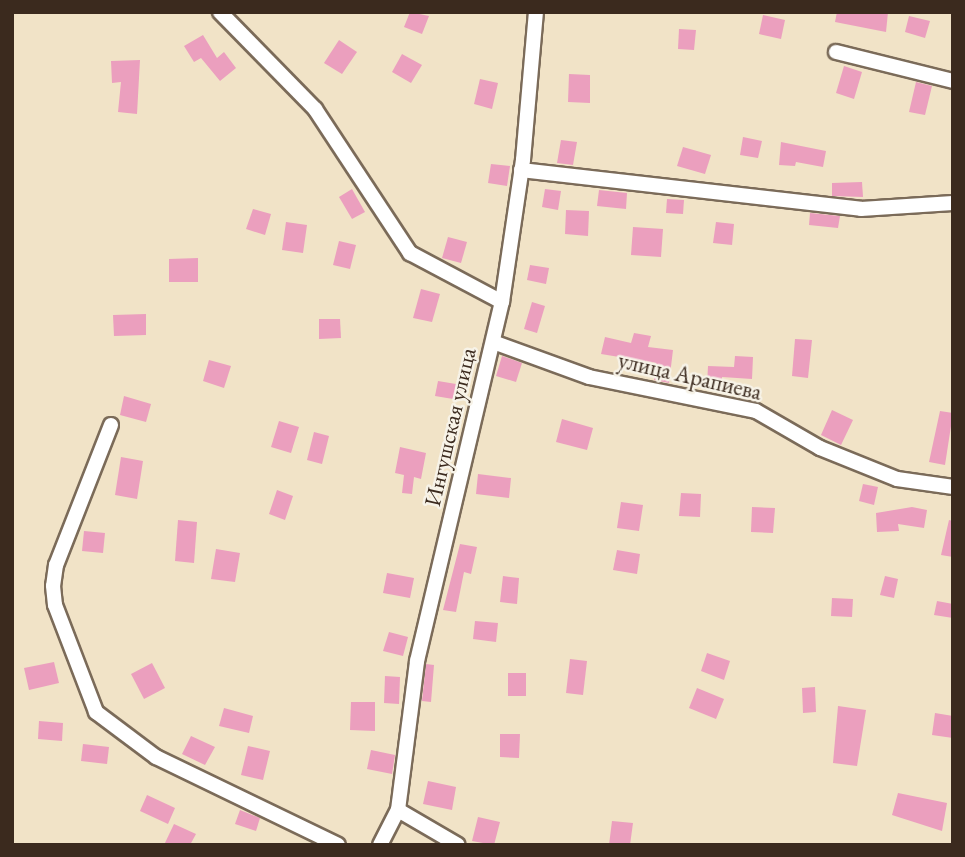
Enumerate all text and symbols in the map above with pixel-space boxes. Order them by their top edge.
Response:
street label: Ингушская улица [418,345,482,509]
street label: улица Арапиева [616,346,764,406]

